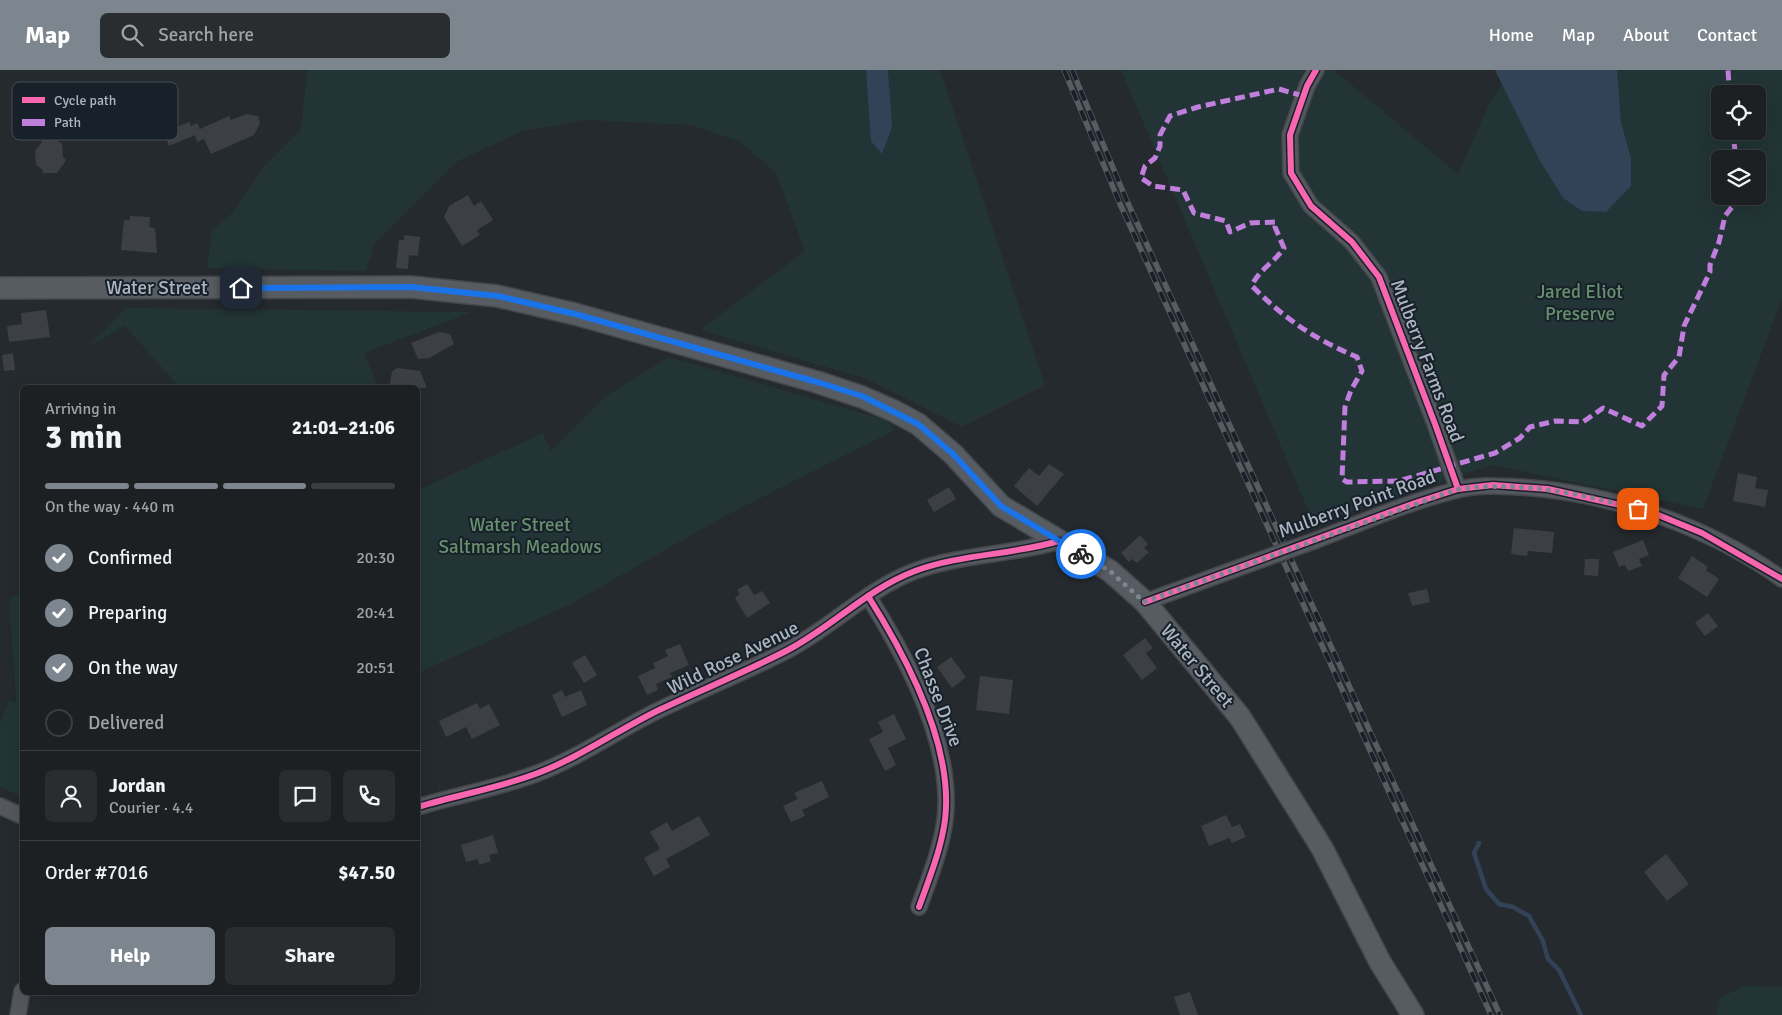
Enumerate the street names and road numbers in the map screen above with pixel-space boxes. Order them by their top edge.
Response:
street label: Water Street [106,276,208,300]
street label: Mulberry Farms Road [1385,276,1469,446]
street label: Mulberry Point Road [1275,464,1439,544]
street label: Wild Rose Avenue [663,616,803,700]
street label: Water Street [1155,619,1239,713]
street label: Chasse Drive [908,644,968,750]

